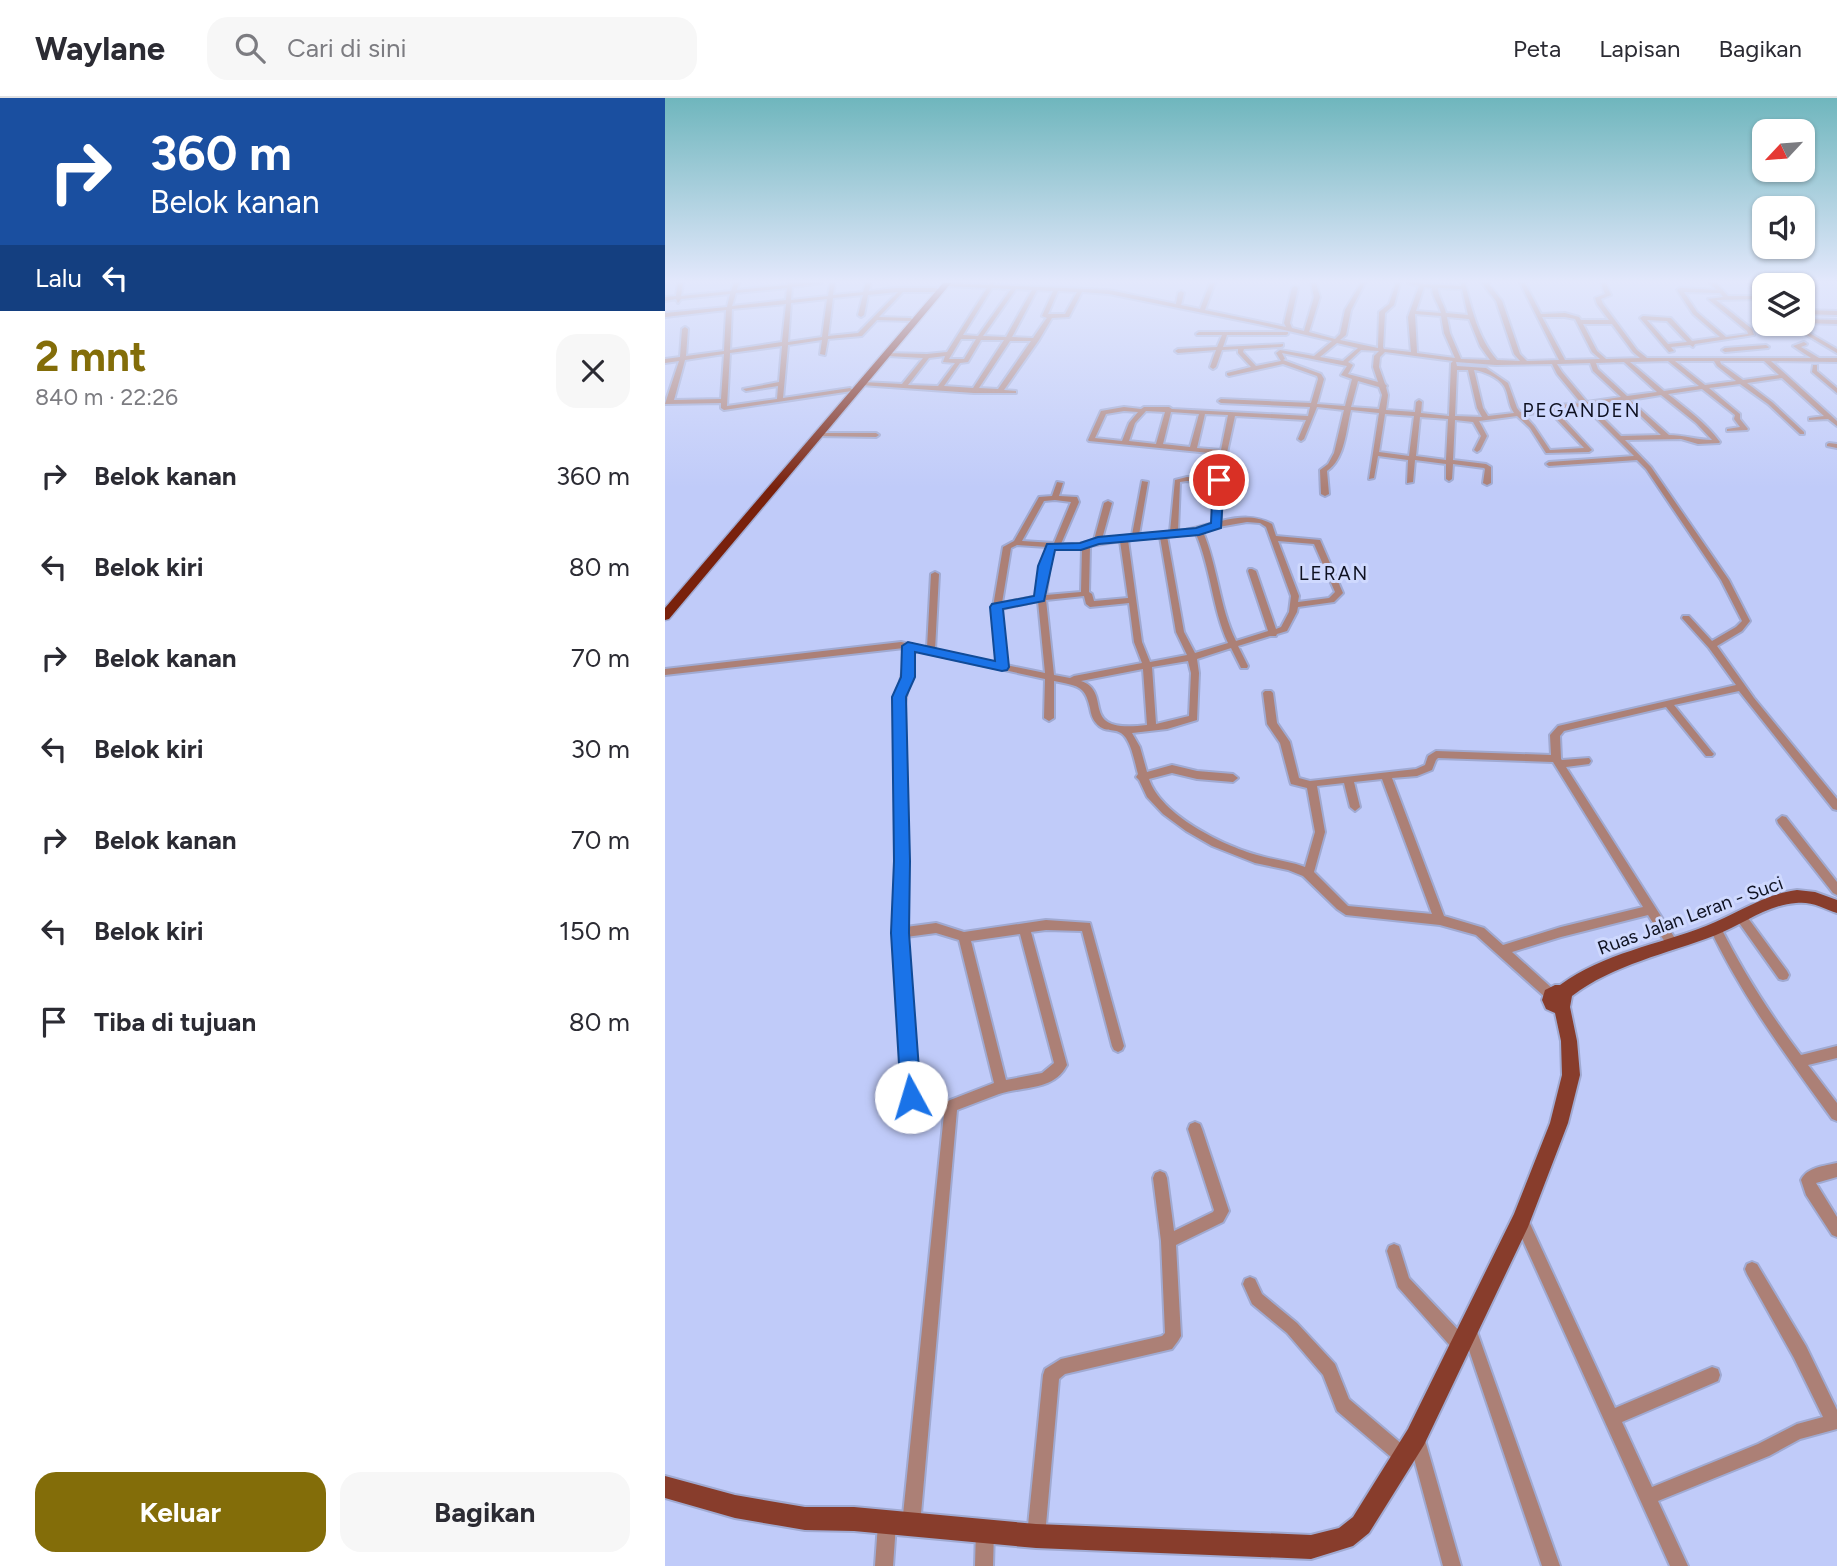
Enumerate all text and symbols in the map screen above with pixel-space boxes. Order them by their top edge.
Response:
search box [207,17,697,80]
text: Waylane [35,29,165,68]
icon: search [231,29,269,67]
text: Cari di sini [287,32,407,64]
text: Peta [1513,34,1561,63]
text: Lapisan [1599,34,1680,63]
text: Bagikan [1718,34,1802,63]
north arrow [1752,119,1815,182]
map controls [1752,119,1815,336]
text: 360 m [150,123,292,182]
icon: right [35,126,126,217]
text: Belok kanan [150,183,320,221]
button: sound [1752,196,1815,259]
icon: left [96,259,134,297]
text: Lalu [35,262,82,294]
button: layers [1752,273,1815,336]
text: 2 mnt [35,331,147,382]
button: close [556,334,630,408]
text: 840 m · 22:26 [35,383,178,411]
district label: PEGANDEN [1522,399,1642,422]
pin [1189,450,1249,510]
icon: right [35,457,73,495]
text: Belok kanan [94,460,237,492]
text: 360 m [556,460,630,492]
icon: arrive [1200,461,1238,499]
icon: left [35,548,73,586]
text: Belok kiri [94,551,203,583]
text: 80 m [569,551,630,583]
district label: LERAN [1299,562,1369,585]
icon: right [35,639,73,677]
text: Belok kanan [94,642,237,674]
text: 70 m [571,642,630,674]
icon: left [35,730,73,768]
text: Belok kiri [94,733,203,765]
text: 30 m [571,733,630,765]
icon: right [35,821,73,859]
text: Belok kanan [94,824,237,856]
text: 70 m [571,824,630,856]
street label: Ruas Jalan Leran - Suci [1594,871,1786,960]
icon: left [35,912,73,950]
text: Belok kiri [94,915,203,947]
text: 150 m [559,915,630,947]
icon: arrive [35,1003,73,1041]
text: Tiba di tujuan [94,1006,256,1038]
text: 80 m [569,1006,630,1038]
position arrow [874,1060,948,1134]
button: Keluar [35,1472,326,1552]
button: Bagikan [340,1472,630,1552]

